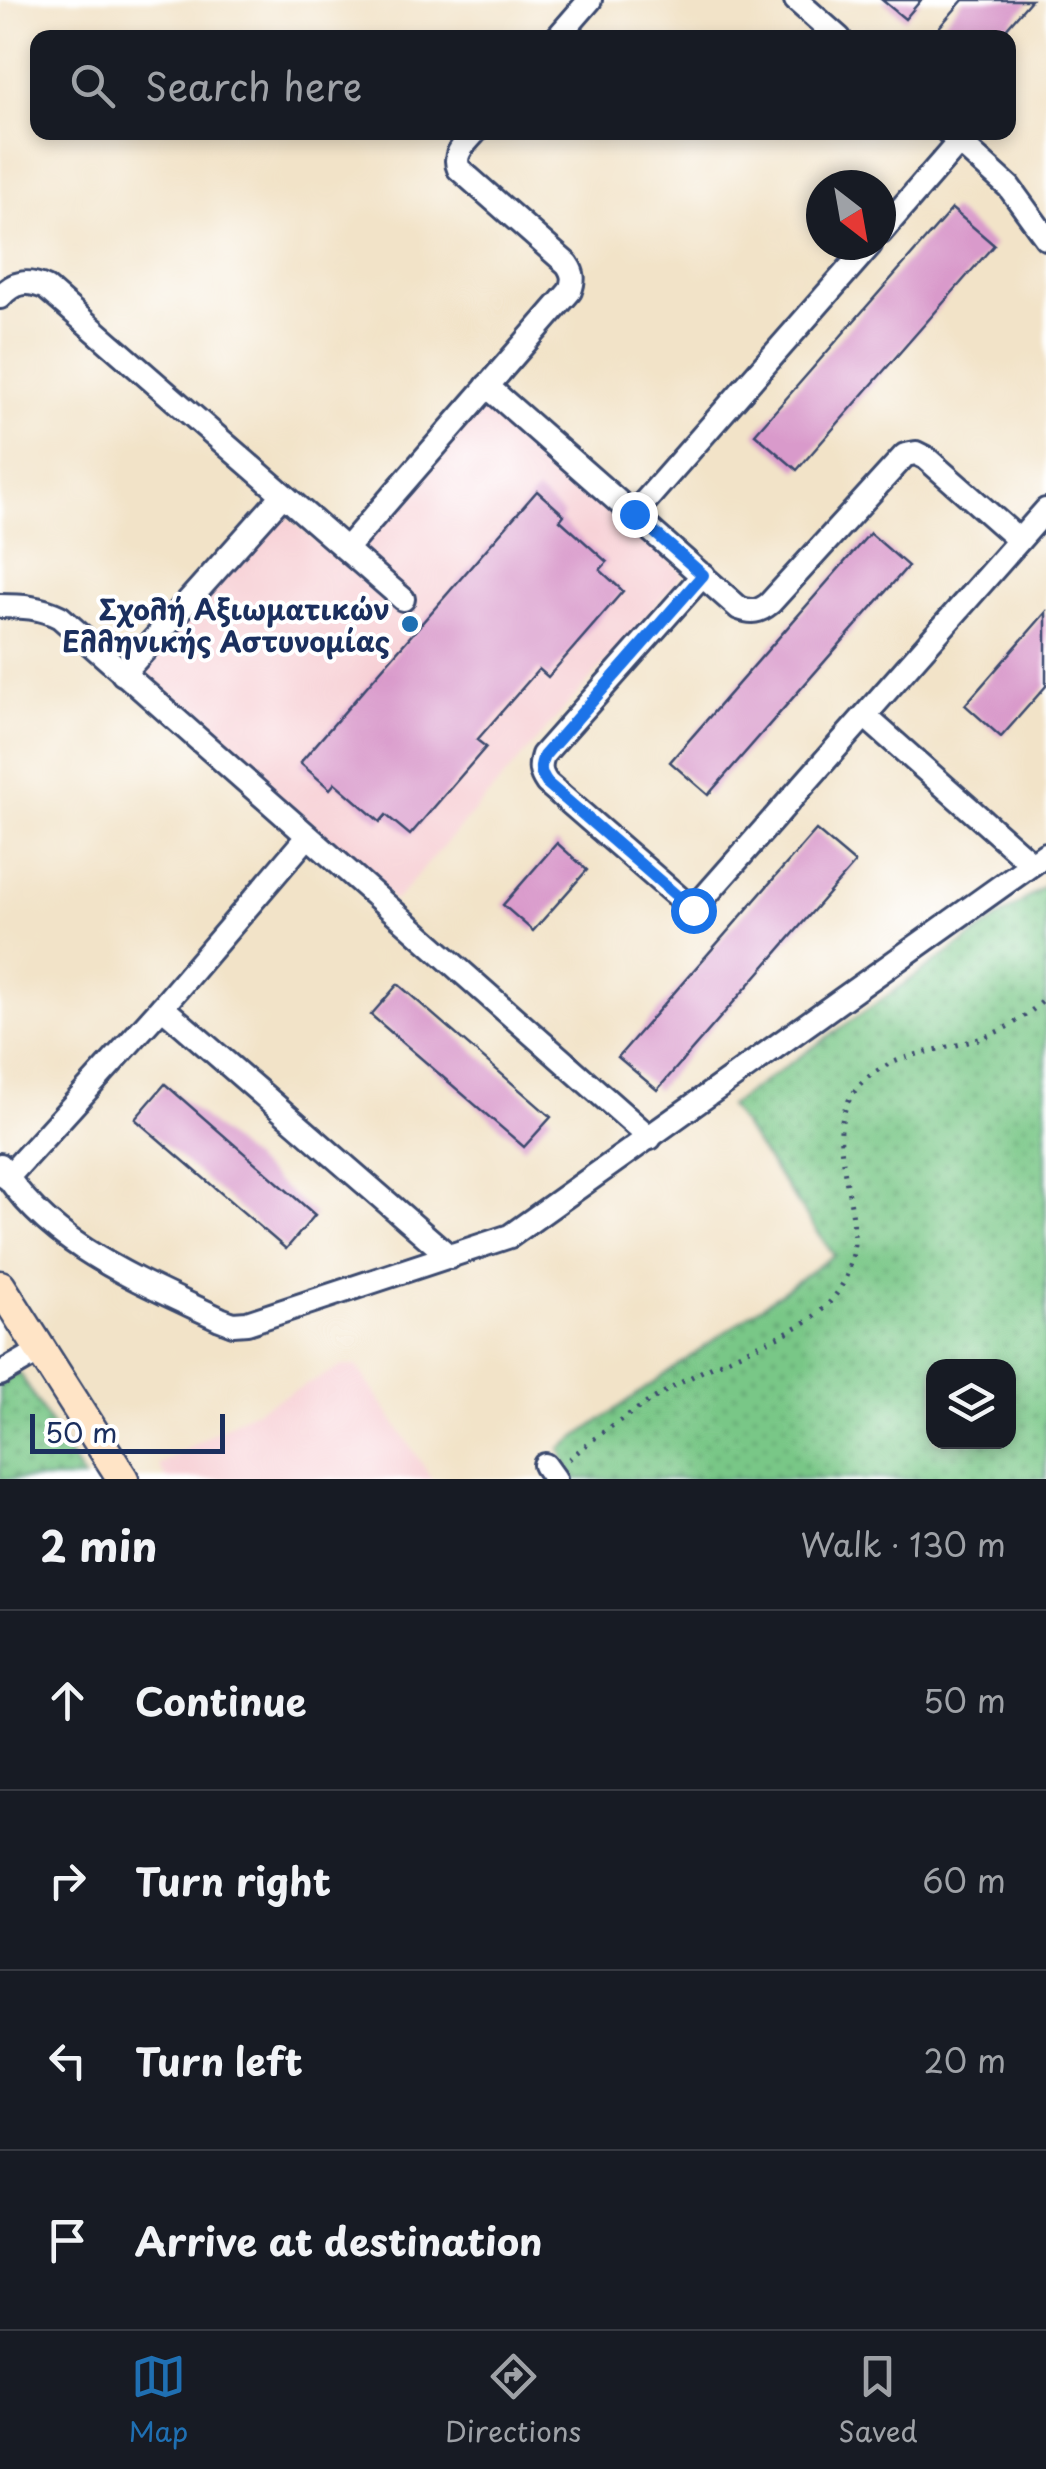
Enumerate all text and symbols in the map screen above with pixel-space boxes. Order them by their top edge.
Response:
search box [30,30,1016,140]
text: Search here [145,57,362,114]
icon: search [65,58,120,113]
north arrow [806,170,896,260]
route end [612,492,658,538]
place label: Σχολή Αξιωματικών Ελληνικής Αστυνομίας [62,587,390,662]
marker: Σχολή Αξιωματικών Ελληνικής Αστυνομίας [399,613,421,635]
route start [671,888,717,934]
map controls [926,1359,1016,1449]
button: layers [926,1359,1016,1449]
scale bar [30,1409,225,1454]
text: 50 m [45,1410,118,1453]
text: 2 min [40,1513,157,1576]
text: Walk · 130 m [801,1520,1006,1568]
text: Continue [135,1672,306,1729]
icon: ahead [40,1673,95,1728]
text: 50 m [923,1676,1006,1724]
text: Turn right [135,1852,331,1909]
icon: right [40,1853,95,1908]
text: 60 m [922,1856,1006,1904]
text: Turn left [135,2032,303,2089]
icon: left [40,2033,95,2088]
text: 20 m [924,2036,1006,2084]
text: Arrive at destination [135,2212,543,2269]
icon: arrive [40,2213,95,2268]
tab: Map [128,2349,188,2452]
tab: Directions [445,2349,581,2452]
tab: Saved [838,2349,918,2452]

